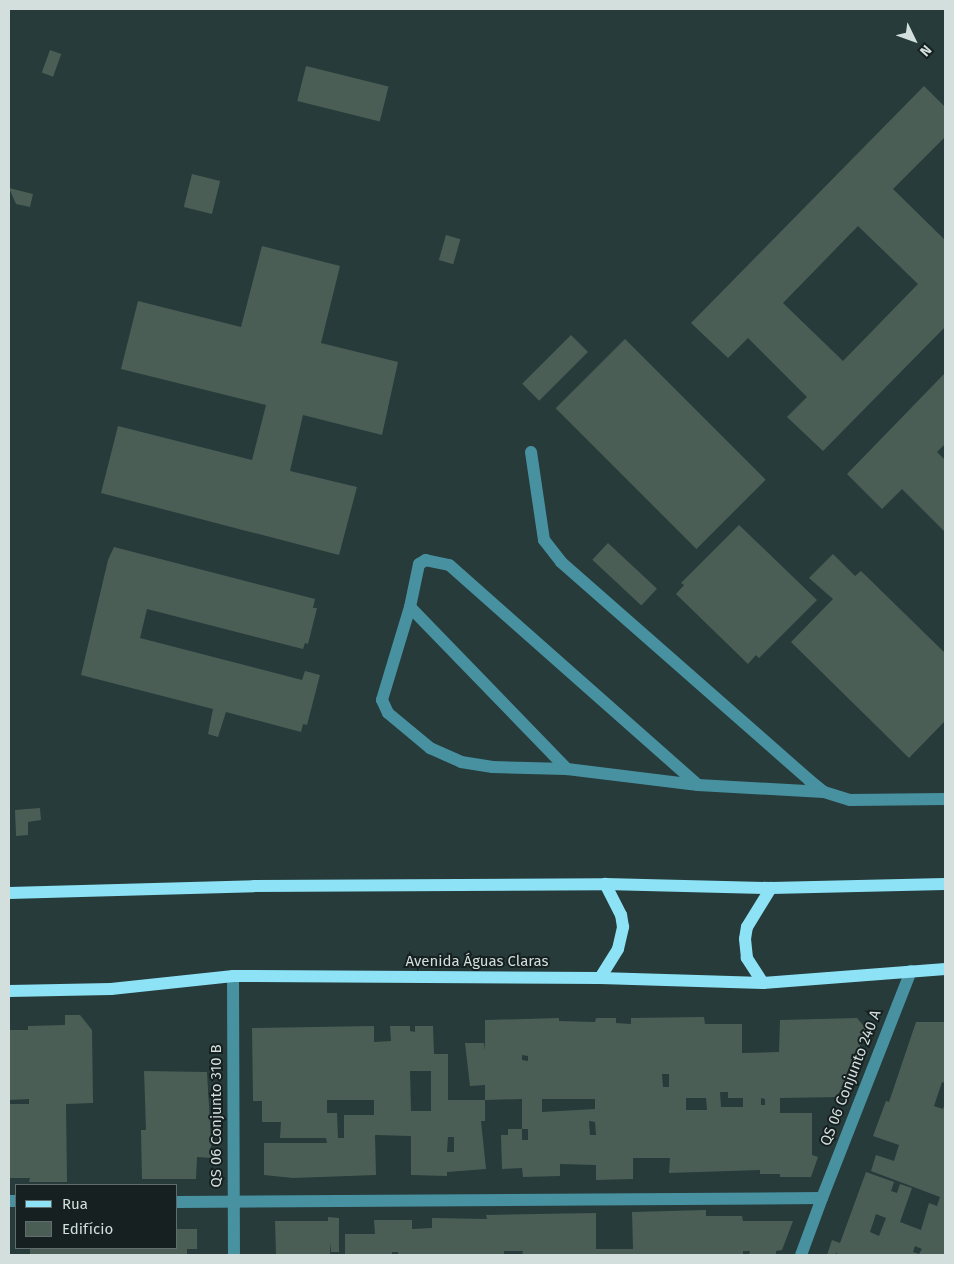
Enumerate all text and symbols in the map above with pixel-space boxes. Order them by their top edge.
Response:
north arrow [889,15,939,65]
text: N [916,41,935,60]
street label: Avenida Águas Claras [405,953,549,971]
street label: QS 06 Conjunto 240 A [817,1008,885,1148]
street label: QS 06 Conjunto 310 B [208,1044,226,1188]
legend [15,1184,178,1249]
text: Rua [62,1195,88,1213]
text: Edifício [62,1220,113,1238]

